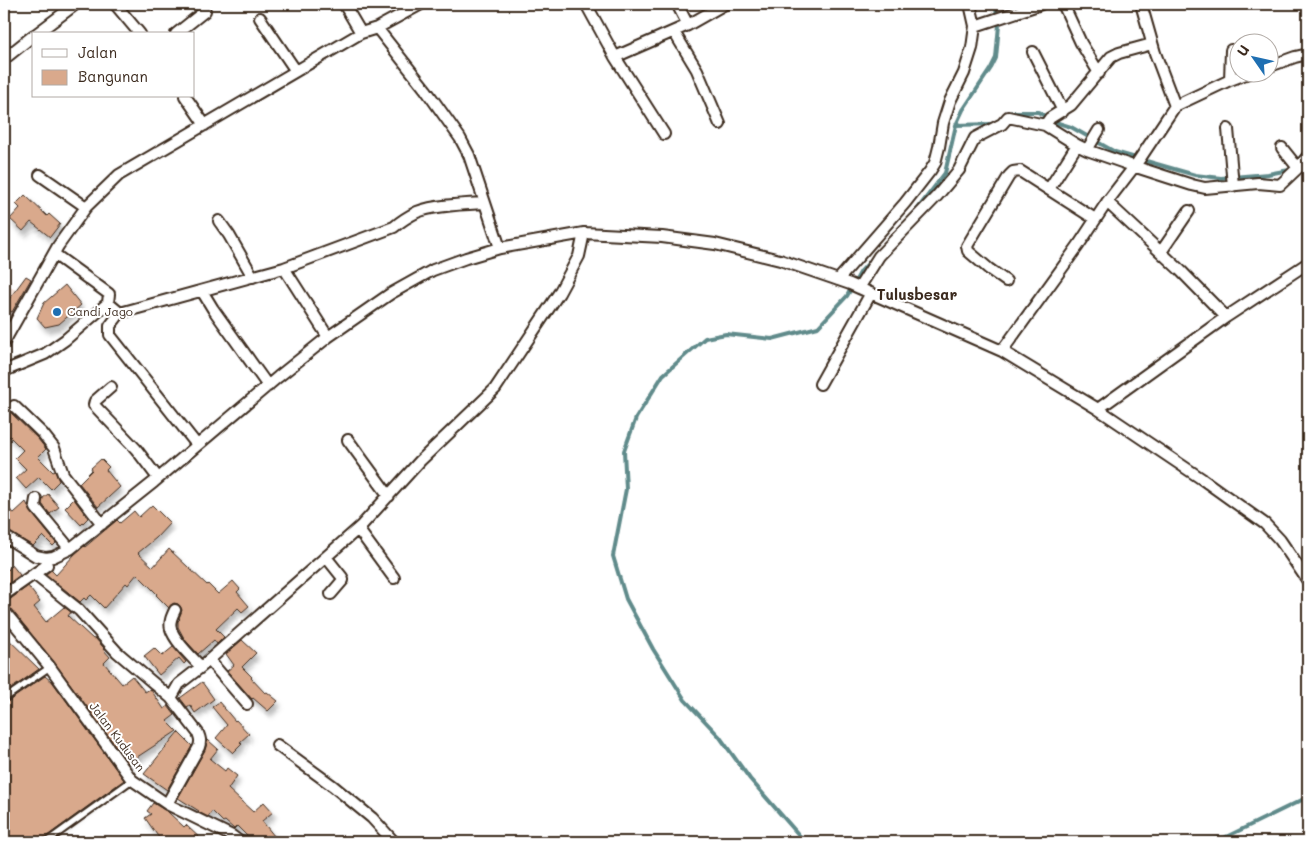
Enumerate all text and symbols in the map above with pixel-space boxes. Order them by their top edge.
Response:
legend [32,32,195,98]
north arrow [1230,32,1280,82]
text: U [1232,41,1253,60]
text: Jalan [78,42,117,62]
text: Bangunan [78,66,148,86]
district label: Tulusbesar [877,284,958,304]
place label: Candi Jago [67,303,133,319]
marker: Candi Jago [51,306,63,318]
street label: Jalan Kudusan [86,698,149,774]

